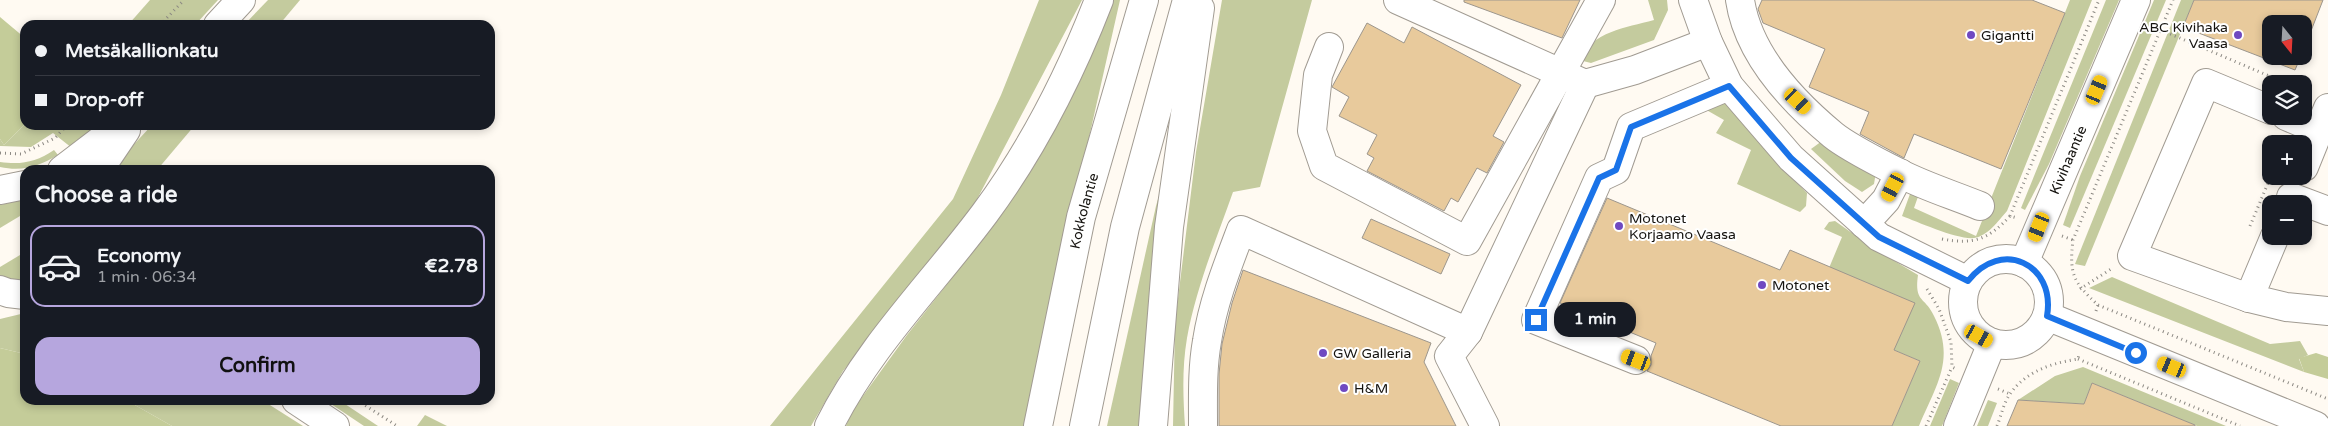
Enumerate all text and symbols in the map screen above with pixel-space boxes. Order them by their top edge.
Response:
north arrow [2262,15,2312,65]
map controls [2262,15,2312,245]
place label: ABC Kivihaka Vaasa [2139,19,2228,52]
place label: Gigantti [1981,27,2034,44]
marker: Gigantti [1965,29,1977,41]
marker: ABC Kivihaka Vaasa [2232,29,2244,41]
text: Metsäkallionkatu [65,40,219,62]
car [2084,73,2109,107]
button: layers [2262,75,2312,125]
car [1781,85,1814,117]
text: Drop-off [65,89,144,111]
street label: Kivihaantie [2046,123,2090,197]
button: + [2262,135,2312,185]
car [1879,170,1906,204]
street label: Kokkolantie [1066,171,1102,250]
text: Choose a ride [35,182,178,208]
button: − [2262,195,2312,245]
place label: Motonet Korjaamo Vaasa [1629,210,1736,243]
car [2026,210,2051,244]
marker: Motonet Korjaamo Vaasa [1613,220,1625,232]
icon: car [37,244,82,289]
text: Economy [97,245,181,267]
text: €2.78 [424,255,478,277]
text: 1 min · 06:34 [97,267,196,287]
place label: Motonet [1772,277,1830,294]
marker: Motonet [1756,279,1768,291]
callout: 1 min [1554,302,1636,338]
route end [1525,309,1547,331]
text: 1 min [1574,309,1616,329]
car [1962,322,1995,350]
button: Confirm [35,337,480,395]
route start [2125,342,2147,364]
place label: GW Galleria [1333,345,1411,362]
marker: GW Galleria [1317,347,1329,359]
car [1619,348,1652,372]
car [2155,354,2188,380]
place label: H&M [1354,380,1388,397]
marker: H&M [1338,382,1350,394]

